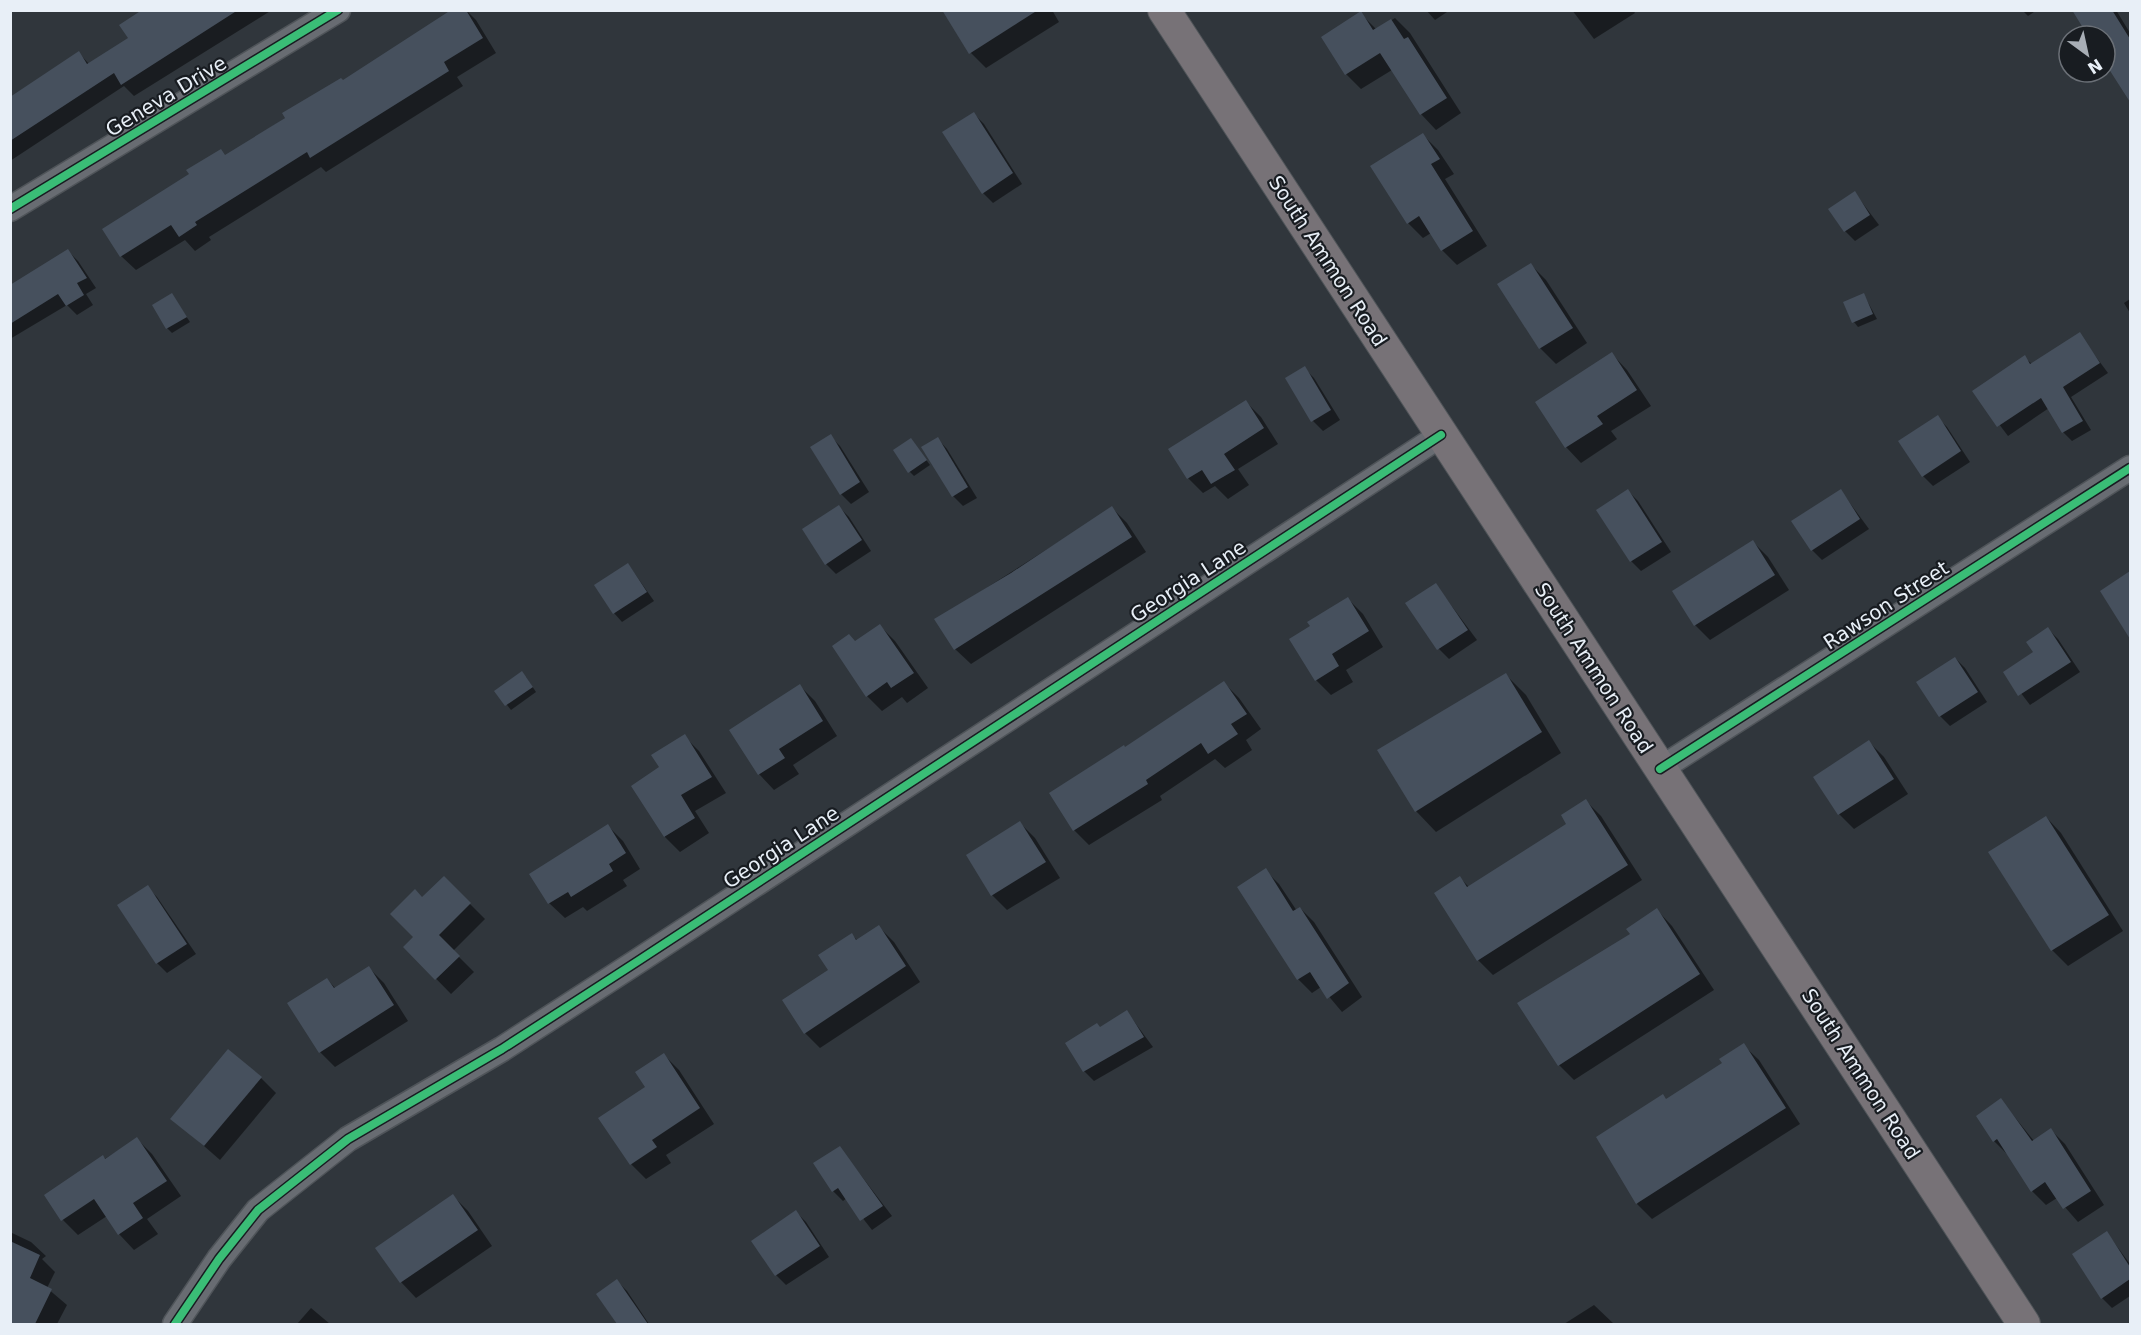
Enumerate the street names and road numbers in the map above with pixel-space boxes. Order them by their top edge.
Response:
street label: Geneva Drive [101,51,231,141]
street label: South Ammon Road [1264,171,1392,351]
street label: Georgia Lane [1126,535,1250,627]
street label: Rawson Street [1819,555,1953,654]
street label: South Ammon Road [1530,578,1658,758]
street label: Georgia Lane [719,801,843,893]
street label: South Ammon Road [1797,984,1925,1164]

